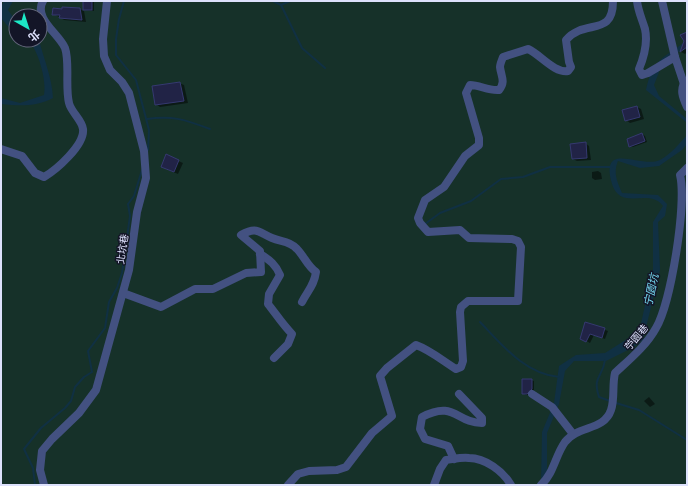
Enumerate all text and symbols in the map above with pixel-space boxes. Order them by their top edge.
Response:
north arrow [8,8,48,48]
text: 北 [26,28,42,44]
street label: 北坑巷 [114,233,130,265]
water label: 宁園坑 [642,271,661,307]
street label: 苧園巷 [622,322,650,352]

